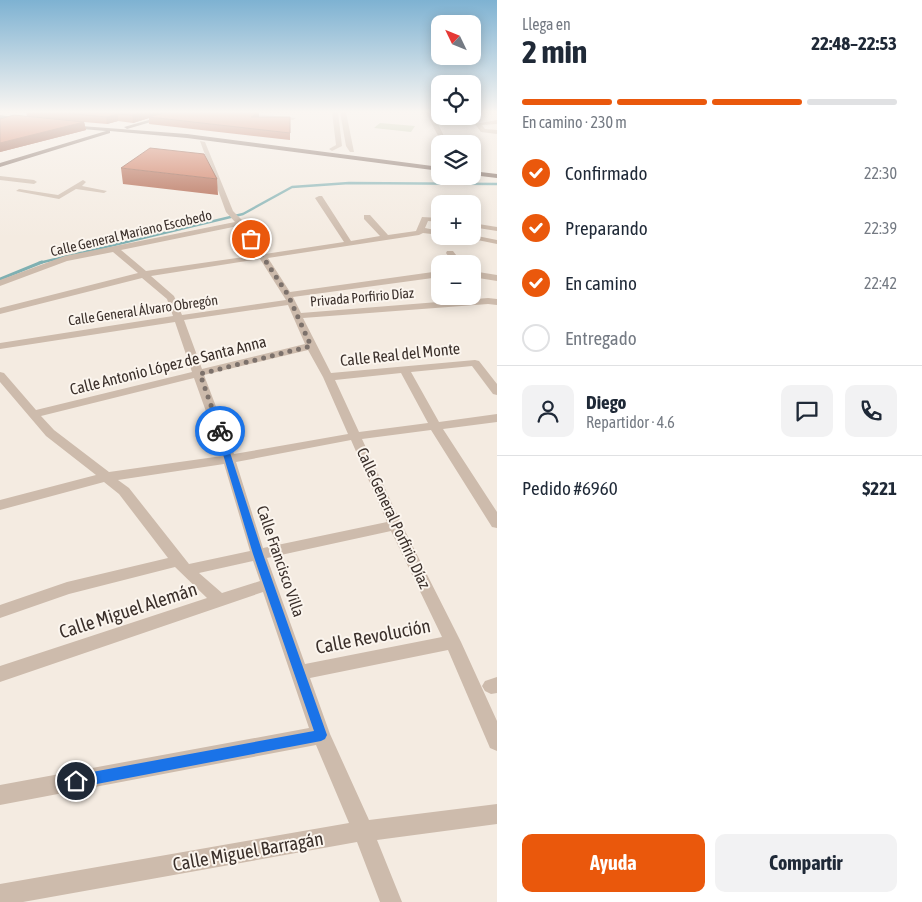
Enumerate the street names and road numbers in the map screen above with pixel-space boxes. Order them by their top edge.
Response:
street label: Calle General Mariano Escobedo [49,207,213,259]
street label: Privada Porfirio Díaz [309,284,415,310]
street label: Calle General Álvaro Obregón [67,292,219,328]
street label: Calle Antonio López de Santa Anna [68,332,268,399]
street label: Calle Real del Monte [339,339,461,369]
street label: Calle General Porfirio Díaz [353,445,435,591]
street label: Calle Francisco Villa [254,503,308,619]
street label: Calle Miguel Alemán [56,577,200,643]
street label: Calle Revolución [314,614,432,658]
street label: Calle Miguel Barragán [171,827,325,875]

